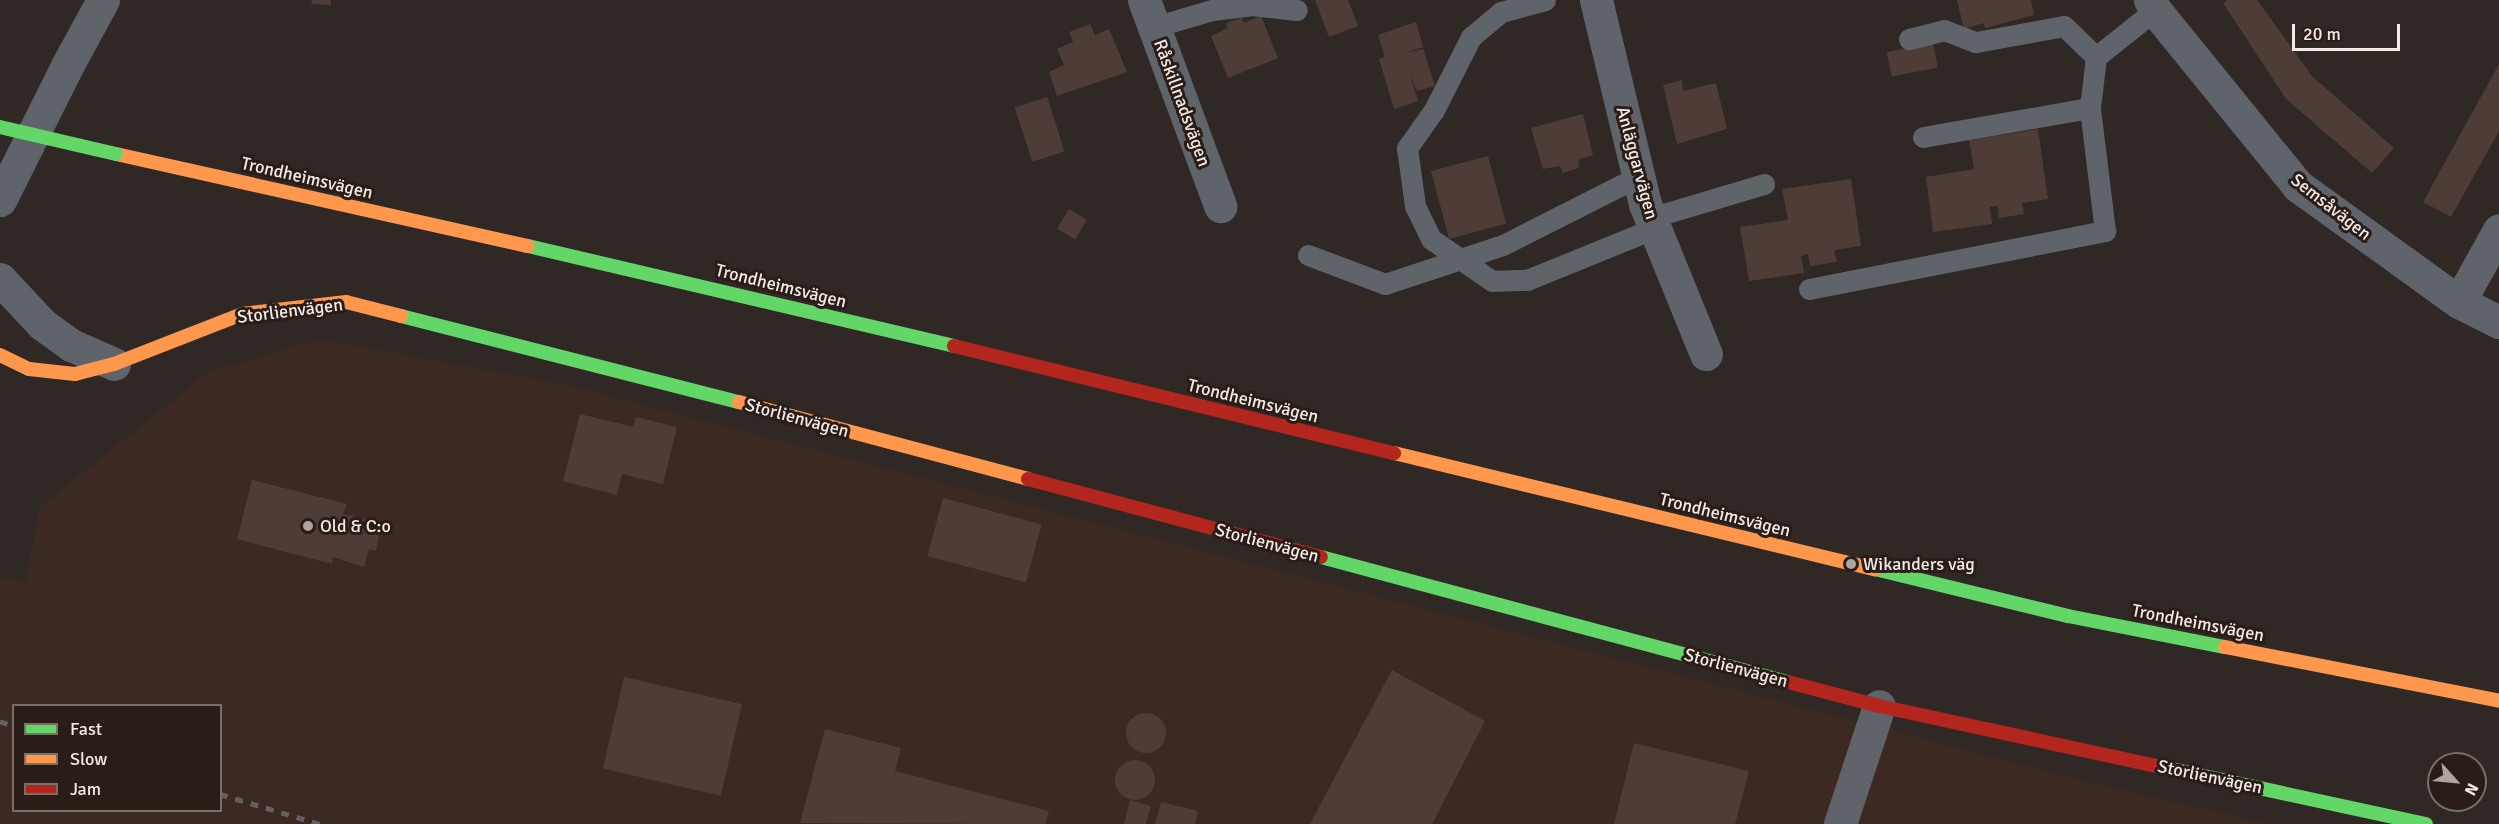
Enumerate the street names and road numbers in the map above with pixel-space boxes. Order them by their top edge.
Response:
street label: Råskillnadsvägen [1149,36,1215,170]
street label: Anläggarvägen [1612,104,1662,222]
street label: Trondheimsvägen [239,152,375,204]
street label: Semsåvägen [2287,169,2375,245]
street label: Trondheimsvägen [713,259,849,313]
street label: Storlienvägen [236,294,344,328]
street label: Trondheimsvägen [1185,374,1321,428]
street label: Storlienvägen [743,394,851,442]
street label: Trondheimsvägen [1657,488,1793,542]
street label: Storlienvägen [1213,519,1321,567]
street label: Trondheimsvägen [2130,600,2266,646]
street label: Storlienvägen [1682,644,1790,692]
street label: Storlienvägen [2156,755,2264,799]

